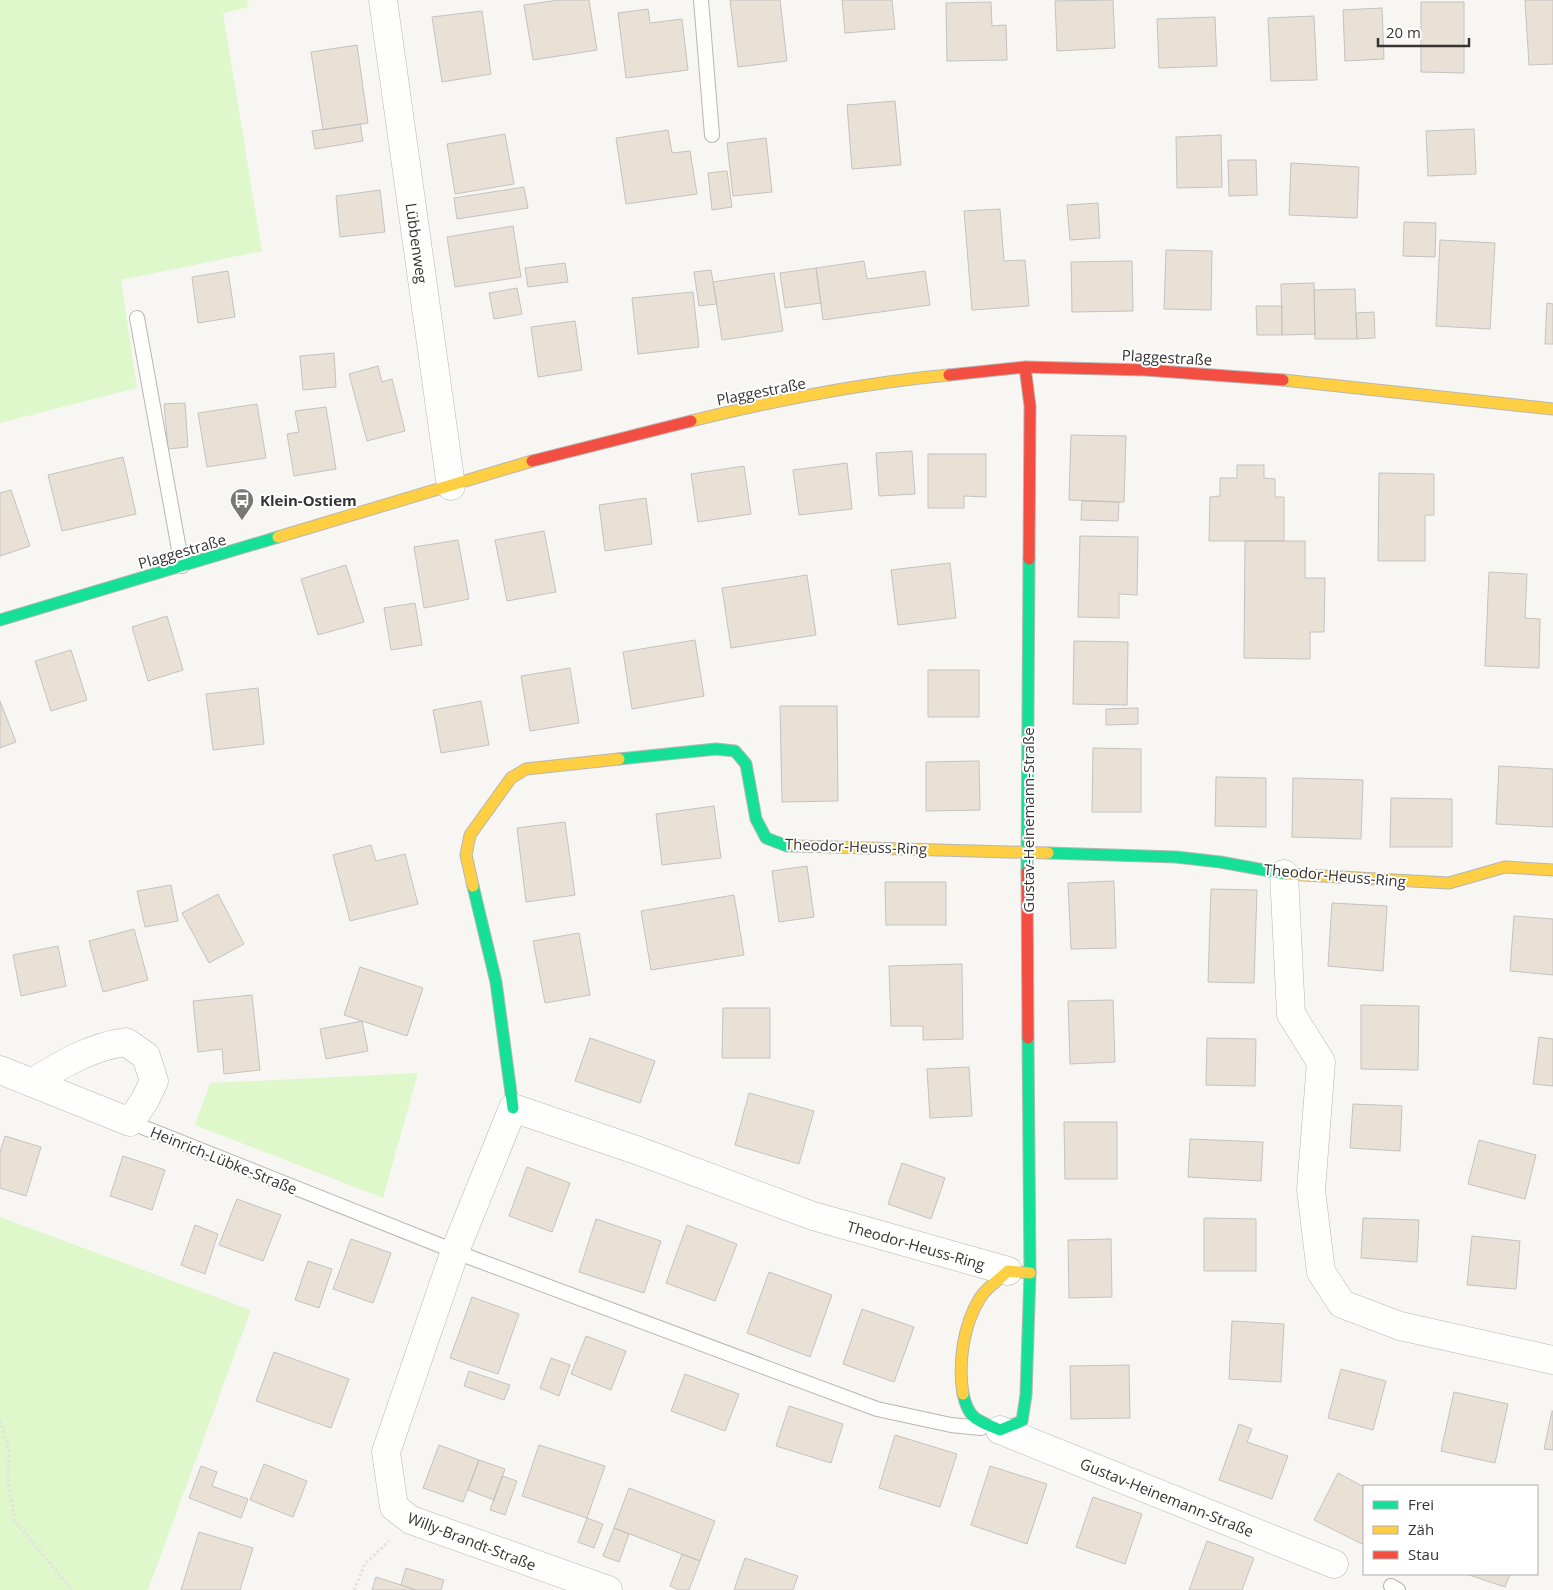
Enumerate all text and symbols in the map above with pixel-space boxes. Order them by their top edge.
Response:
scale bar [1378,15,1469,47]
text: 20 m [1386,22,1421,42]
street label: Lübbenweg [401,201,433,285]
street label: Plaggestraße [1121,345,1213,369]
street label: Plaggestraße [715,373,807,409]
bus stop icon: Klein-Ostiem [229,487,255,521]
place label: Klein-Ostiem [260,490,357,510]
street label: Plaggestraße [136,529,228,573]
street label: Gustav-Heinemann-Straße [1018,727,1038,913]
street label: Theodor-Heuss-Ring [785,834,927,858]
street label: Theodor-Heuss-Ring [1263,859,1407,891]
street label: Heinrich-Lübke-Straße [148,1121,300,1199]
street label: Theodor-Heuss-Ring [845,1216,987,1274]
street label: Gustav-Heinemann-Straße [1077,1453,1257,1541]
legend [1363,1485,1538,1575]
text: Frei [1408,1494,1434,1514]
street label: Willy-Brandt-Straße [405,1507,539,1575]
text: Zäh [1408,1519,1434,1539]
text: Stau [1408,1544,1439,1564]

